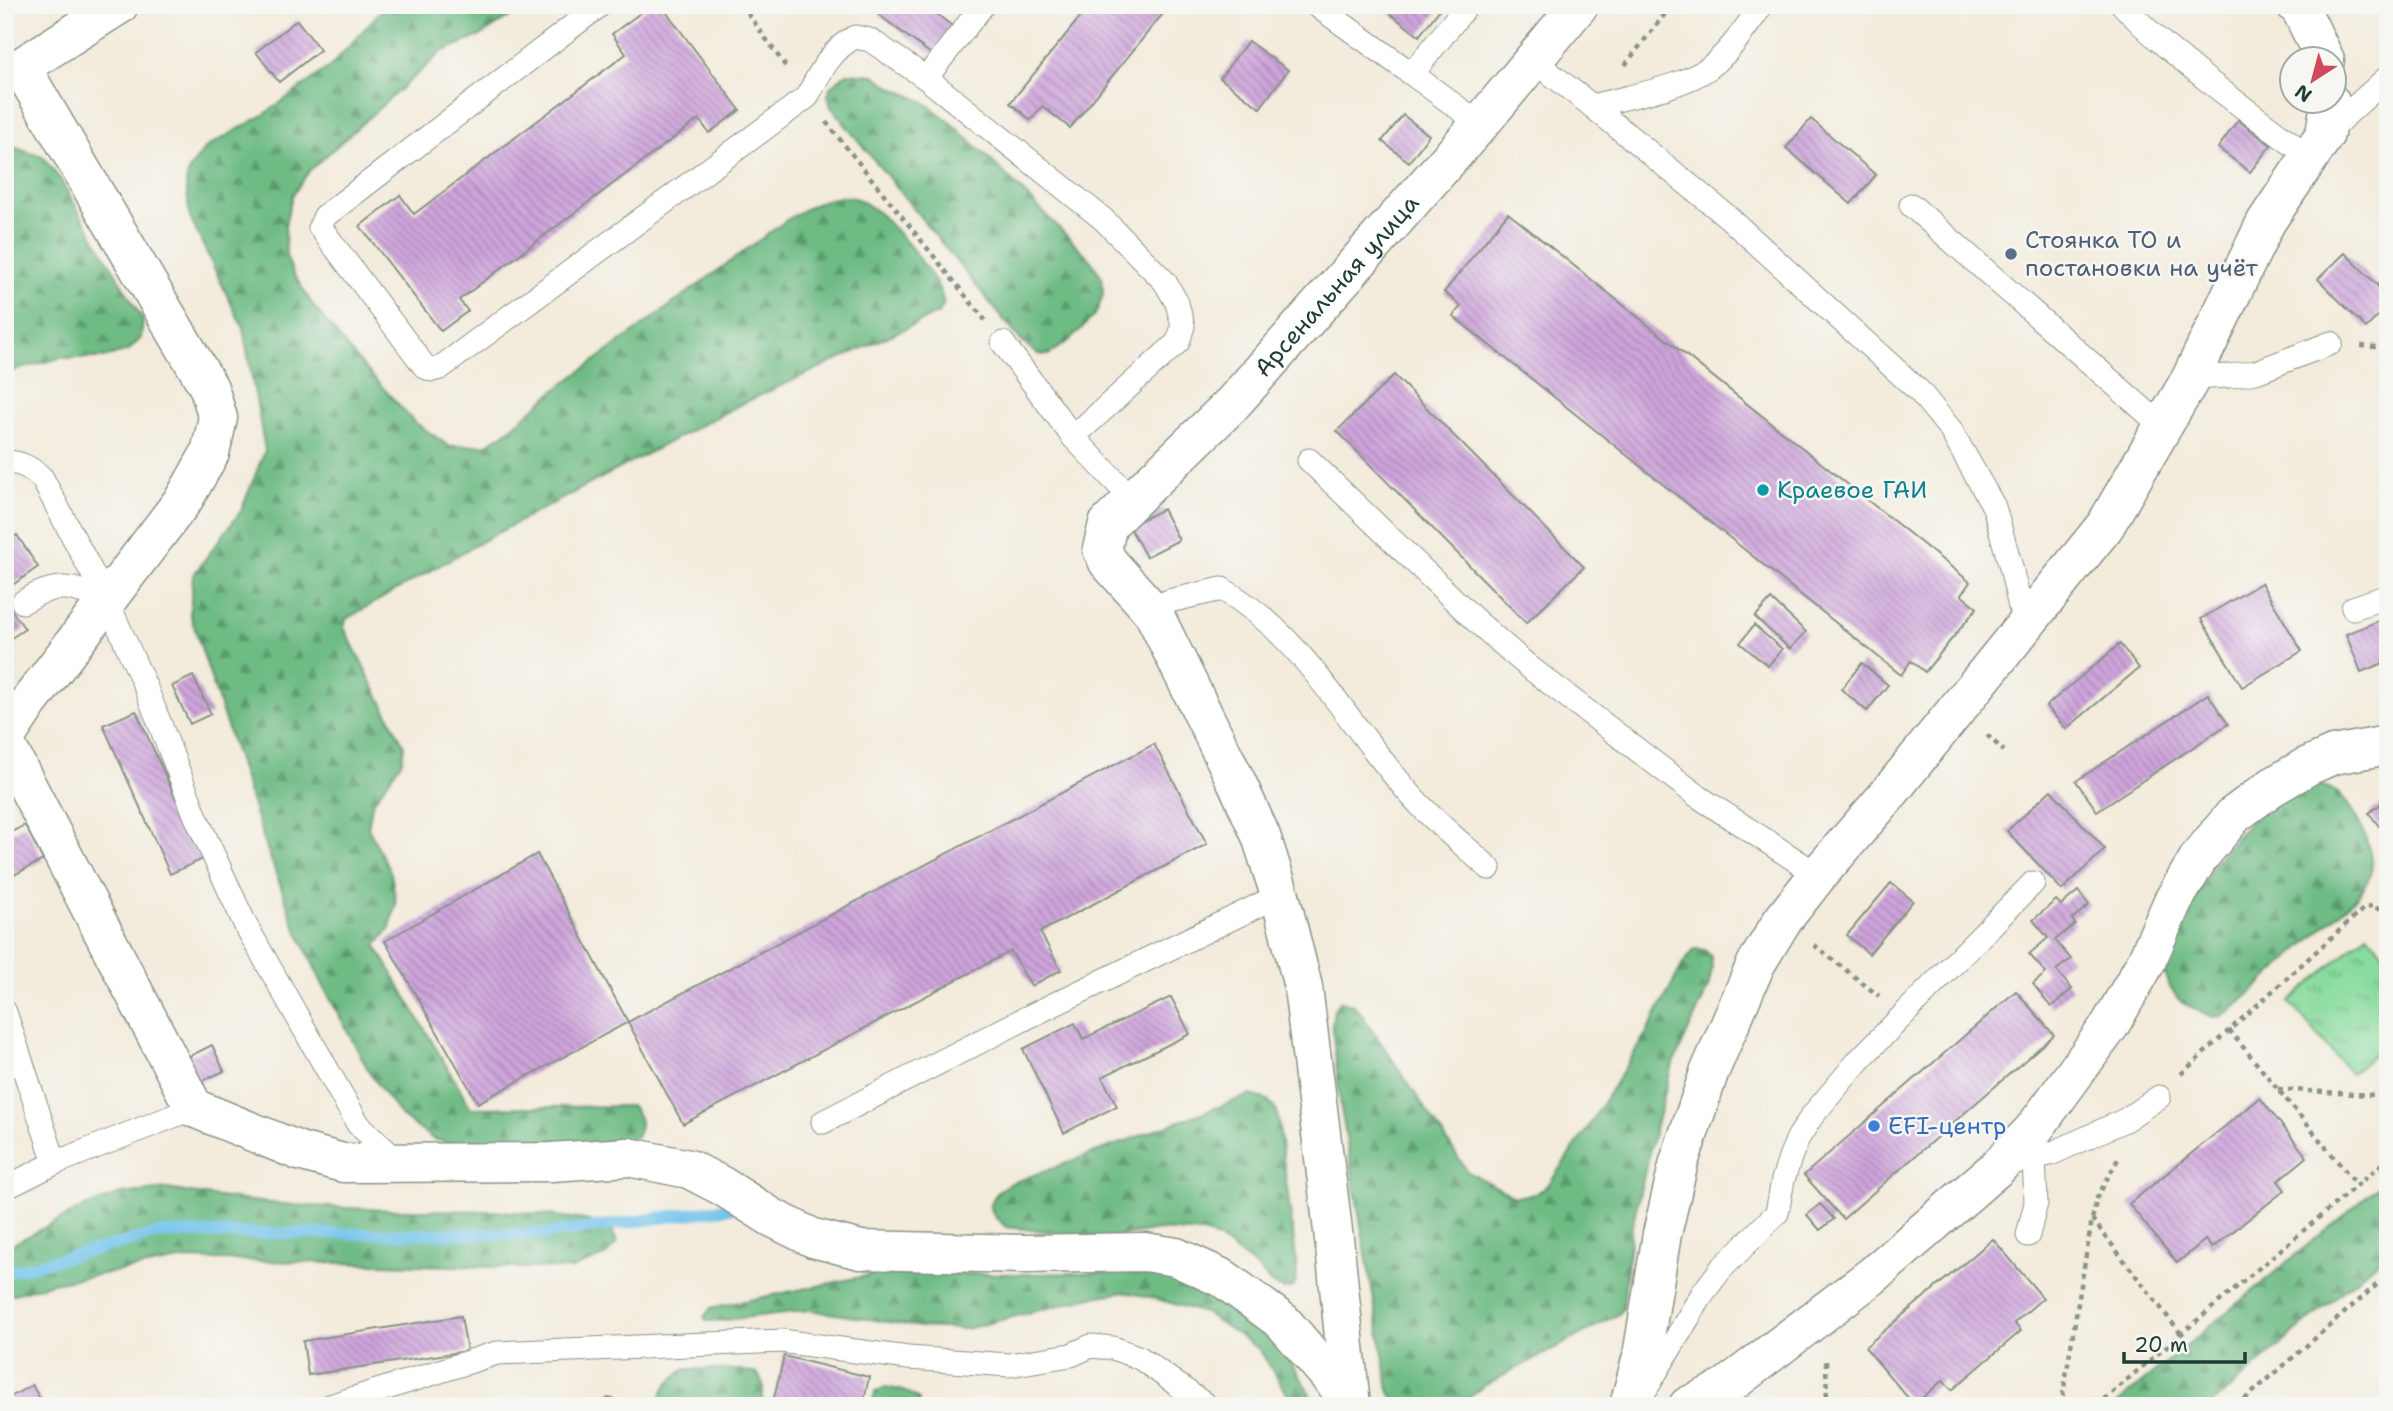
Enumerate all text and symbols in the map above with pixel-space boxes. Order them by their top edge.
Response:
north arrow [2278,46,2348,116]
text: N [2290,79,2317,108]
street label: Арсенальная улица [1247,188,1426,384]
place label: Стоянка ТО и постановки на учёт [2025,224,2259,284]
marker: Стоянка ТО и постановки на учёт [2003,246,2019,262]
place label: Краевое ГАИ [1777,474,1927,506]
marker: Краевое ГАИ [1755,482,1771,498]
place label: EFI-центр [1888,1110,2007,1142]
marker: EFI-центр [1866,1118,1882,1134]
scale bar [2124,1320,2244,1364]
text: 20 m [2134,1331,2188,1359]

